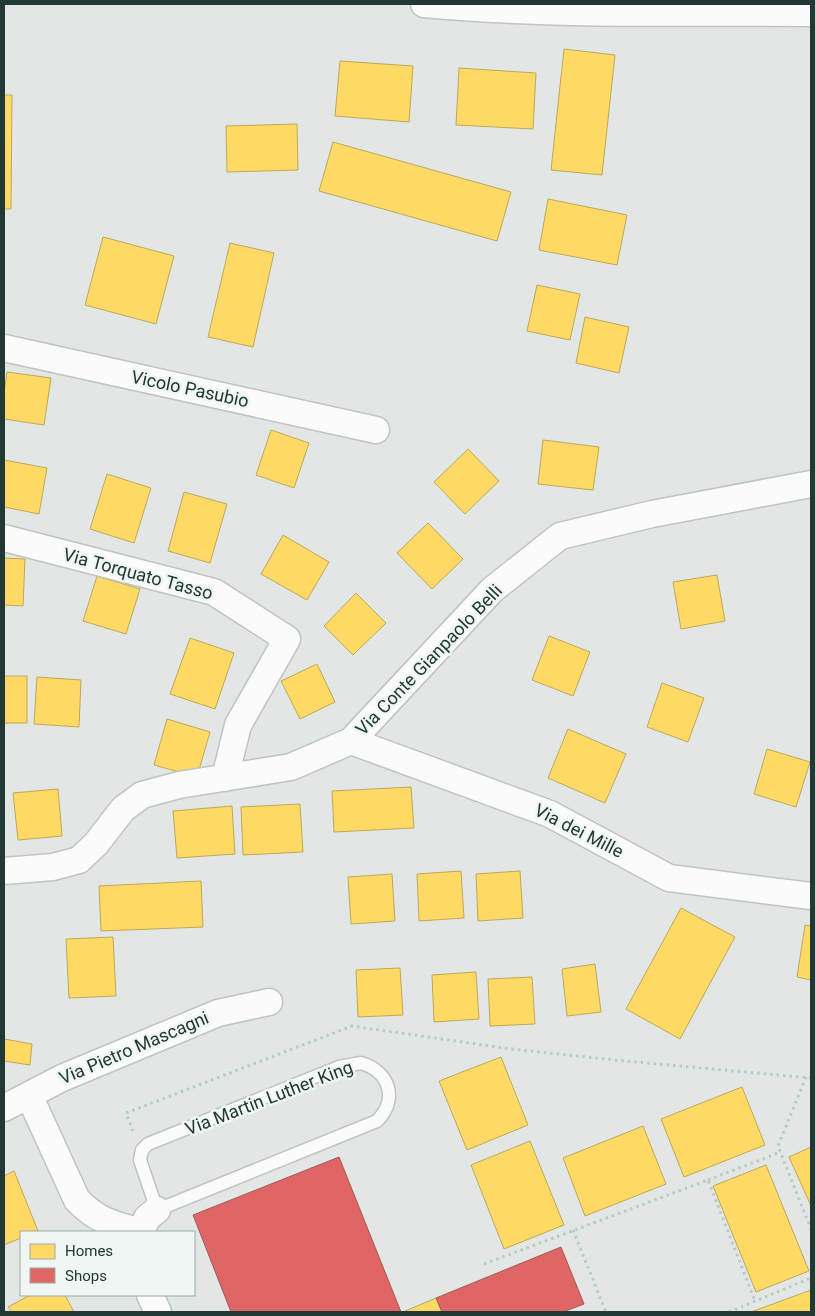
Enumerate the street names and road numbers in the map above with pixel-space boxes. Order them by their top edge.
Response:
street label: Vicolo Pasubio [129,366,251,411]
street label: Via Torquato Tasso [61,543,215,604]
street label: Via Conte Gianpaolo Belli [351,580,506,739]
street label: Via dei Mille [531,799,627,862]
street label: Via Pietro Mascagni [56,1007,212,1089]
street label: Via Martin Luther King [182,1056,356,1139]

